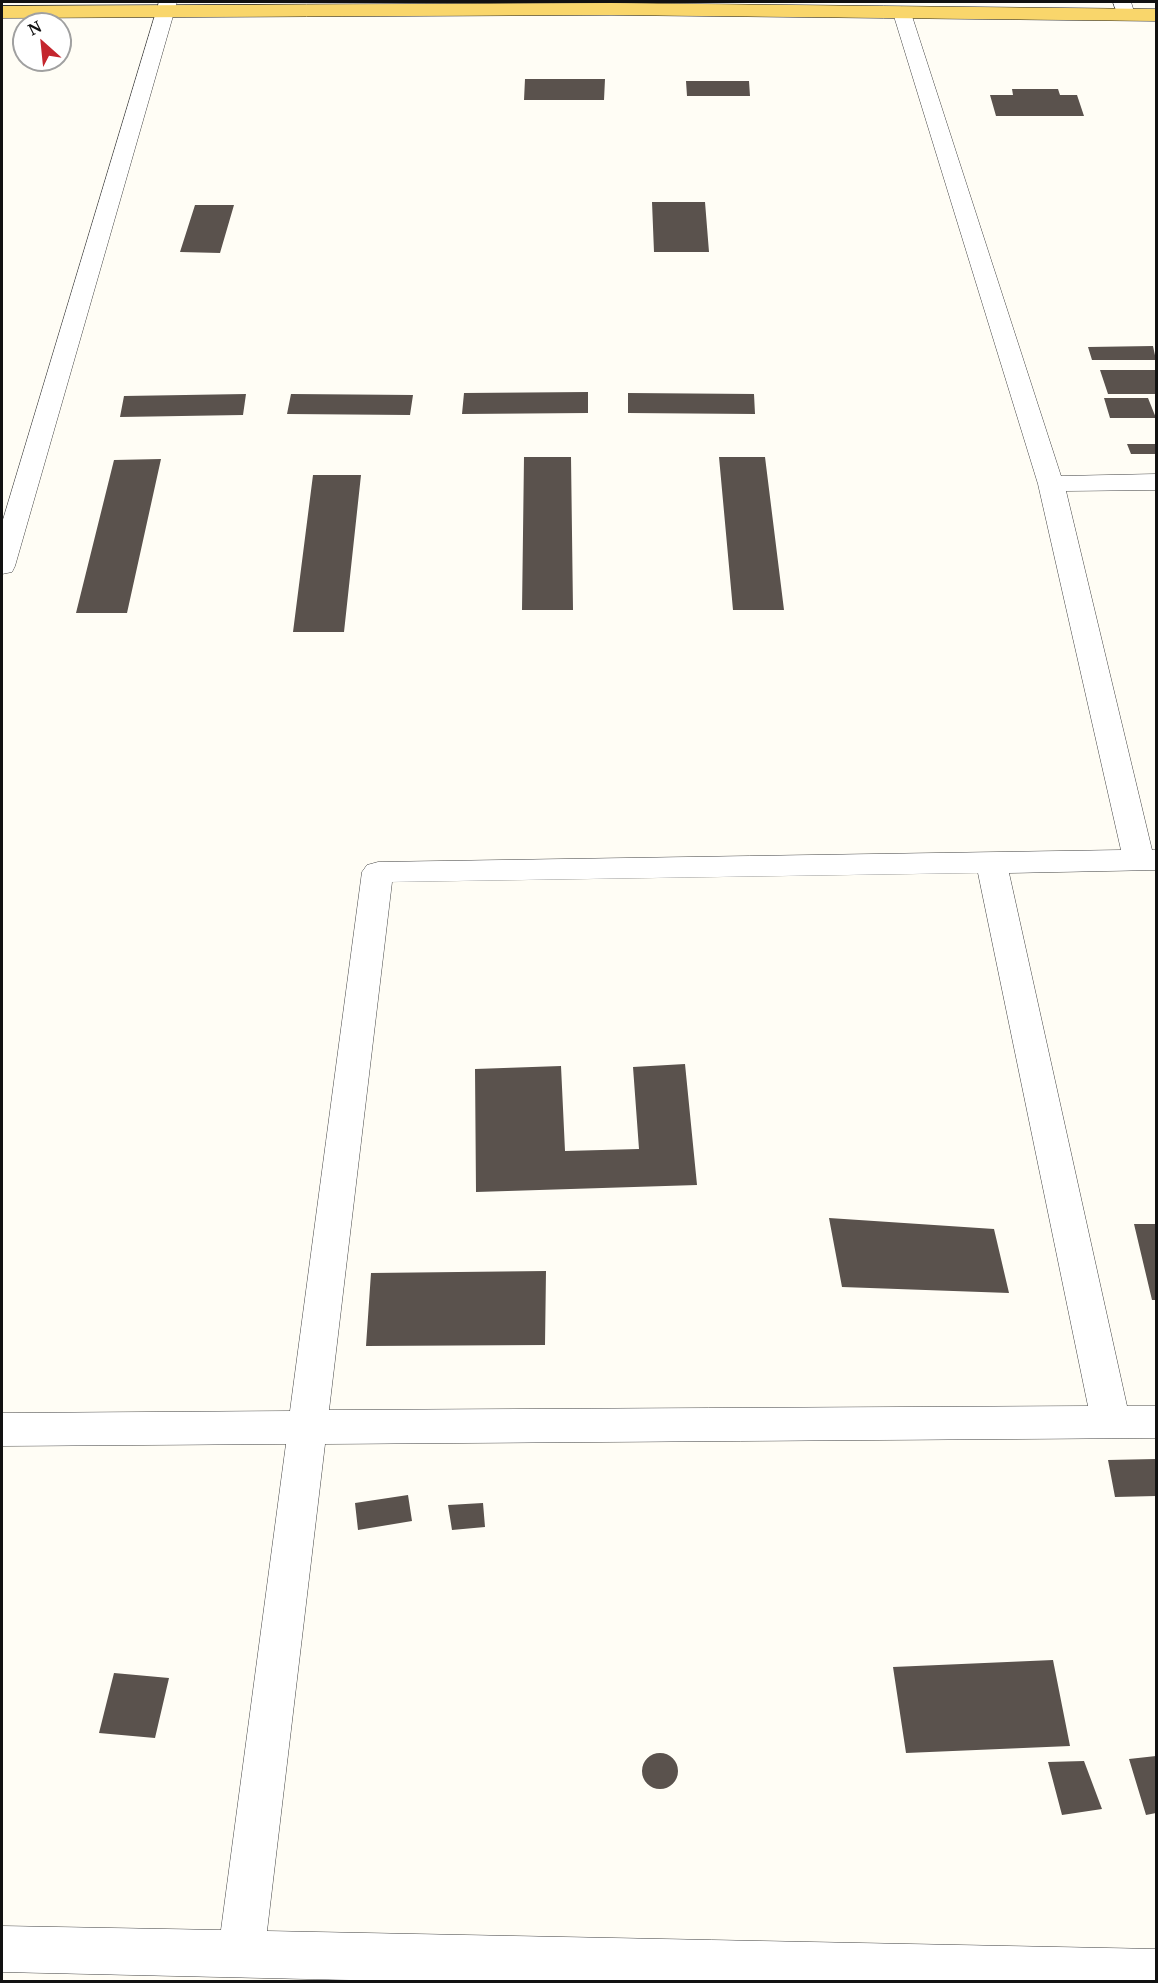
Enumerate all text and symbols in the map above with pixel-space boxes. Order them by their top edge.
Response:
north arrow [12,12,72,72]
text: N [24,15,45,40]

